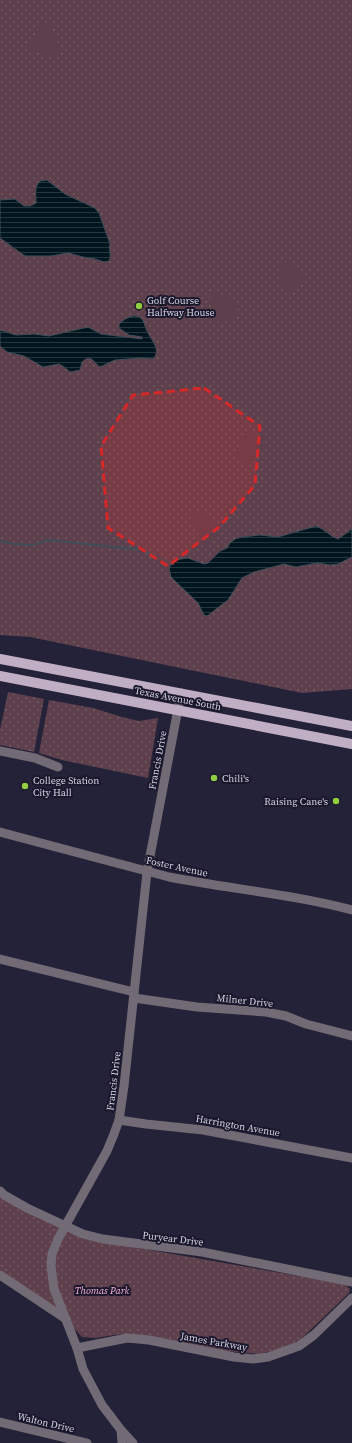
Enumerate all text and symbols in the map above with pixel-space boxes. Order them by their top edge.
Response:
place label: Golf Course Halfway House [147,294,215,319]
marker: Golf Course Halfway House [134,301,144,311]
street label: Texas Avenue South [133,684,222,713]
street label: Francis Drive [145,730,170,791]
place label: Chili's [222,772,249,785]
marker: Chili's [209,773,219,783]
place label: College Station City Hall [33,774,99,799]
marker: College Station City Hall [20,781,30,791]
place label: Raising Cane's [264,795,328,808]
marker: Raising Cane's [331,796,341,806]
street label: Foster Avenue [145,854,209,879]
street label: Milner Drive [216,991,274,1010]
street label: Francis Drive [103,1051,124,1111]
street label: Harrington Avenue [195,1112,281,1139]
street label: Puryear Drive [142,1228,204,1249]
park label: Thomas Park [75,1284,130,1297]
street label: James Parkway [179,1329,249,1354]
street label: Walton Drive [16,1410,76,1435]

